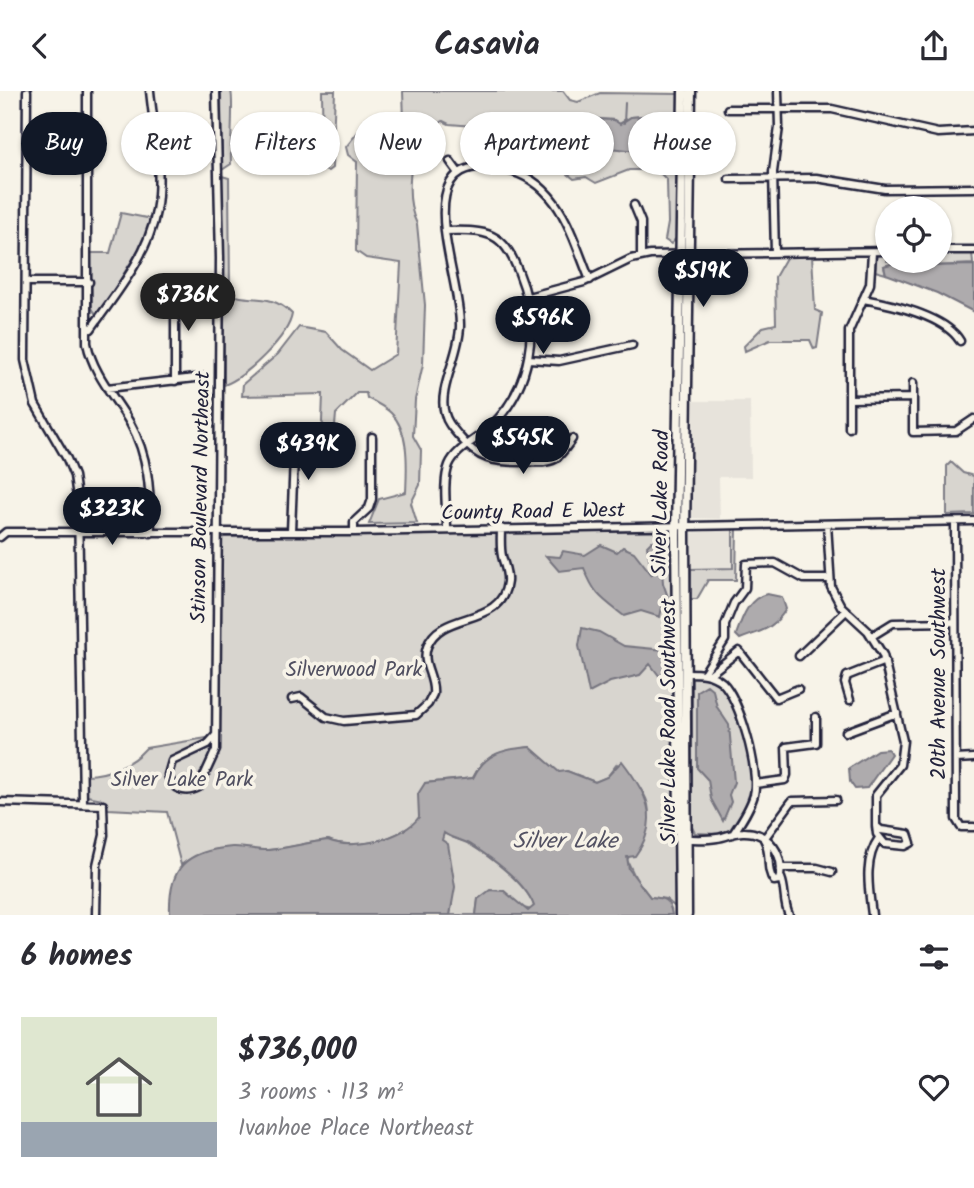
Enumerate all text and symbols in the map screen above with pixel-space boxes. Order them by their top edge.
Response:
text: Casavia [434,20,540,71]
icon: back [21,27,59,65]
icon: share [915,27,953,65]
chip: Buy [21,112,107,175]
chip: Rent [121,112,216,175]
chip: Filters [230,112,340,175]
chip: New [354,112,446,175]
chip: Apartment [460,112,614,175]
chip: House [628,112,736,175]
map controls [875,196,952,273]
button: locate [875,196,952,273]
pin: $519K [654,249,752,309]
text: $519K [674,254,732,290]
pin: $736K [139,273,237,333]
text: $736K [156,278,220,314]
pin: $596K [494,296,592,356]
text: $596K [511,301,575,337]
street label: Stinson Boulevard Northeast [183,370,220,623]
pin: $545K [474,417,572,476]
text: $545K [491,421,555,457]
pin: $439K [259,423,357,482]
text: $439K [276,427,340,463]
street label: Silver Lake Road [644,429,679,576]
pin: $323K [63,487,161,547]
text: $323K [79,492,145,528]
street label: County Road E West [441,494,626,531]
street label: 20th Avenue Southwest [923,567,956,780]
street label: Silver Lake Road Southwest [653,597,686,844]
park label: Silverwood Park [286,654,422,687]
park label: Silver Lake Park [111,764,253,797]
water label: Silver Lake [513,824,620,860]
text: 6 homes [21,933,133,981]
icon: filters [915,938,953,976]
text: $736,000 [238,1027,357,1075]
icon: home [77,1045,161,1129]
icon: heart [915,1068,953,1106]
text: 3 rooms · 113 m² [238,1075,403,1111]
text: Ivanhoe Place Northeast [238,1111,474,1147]

